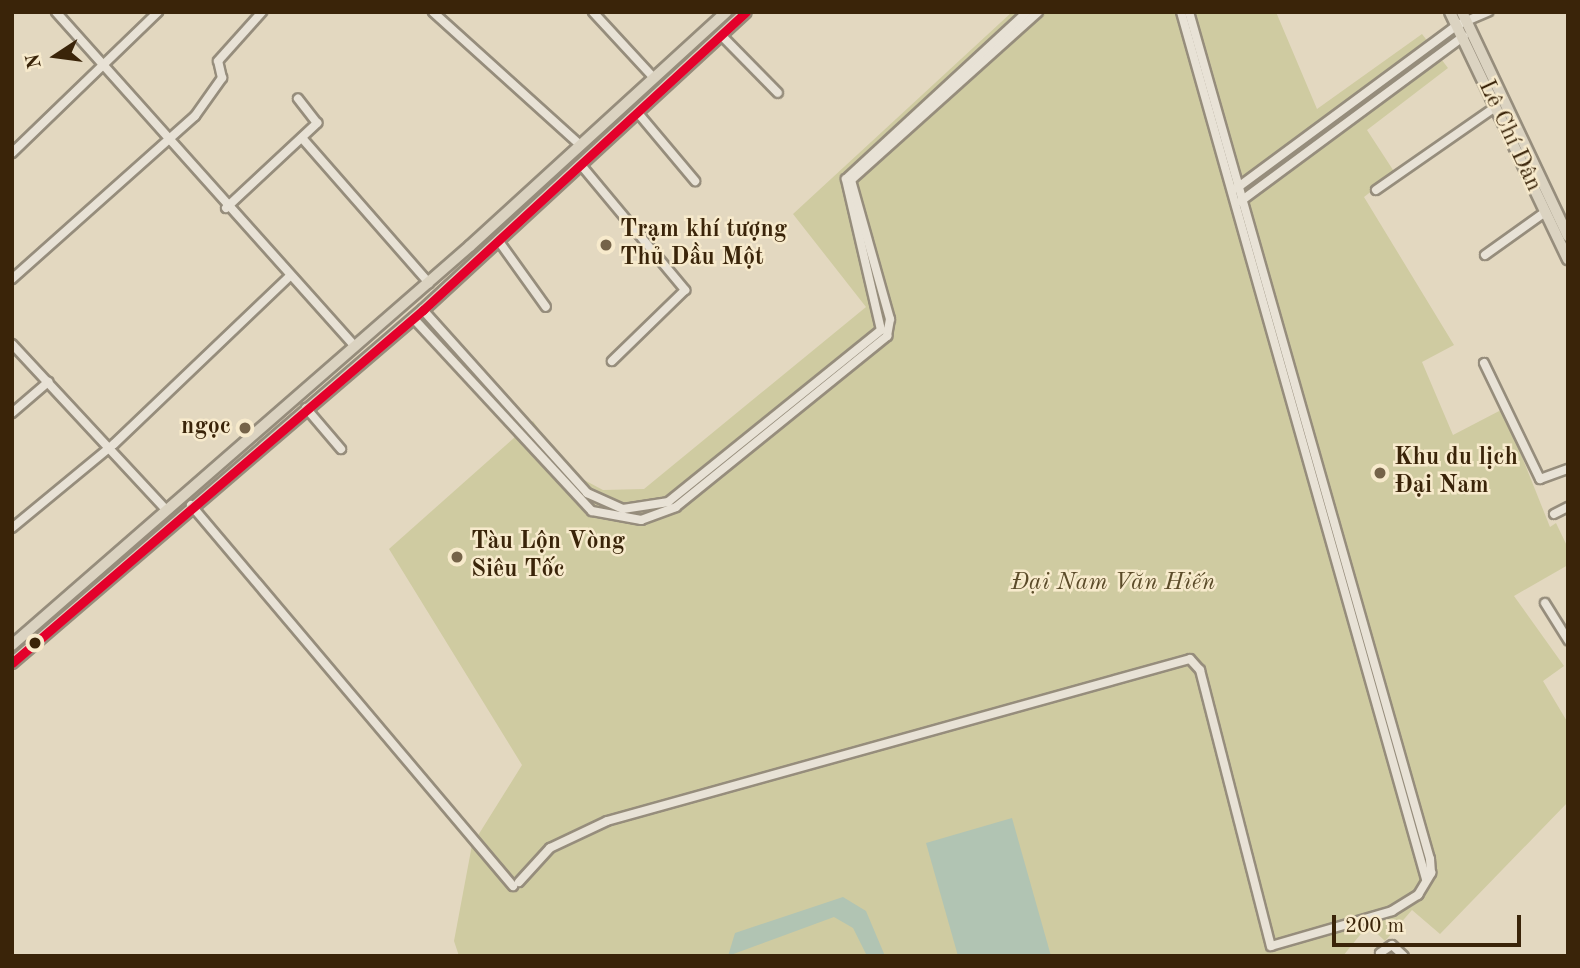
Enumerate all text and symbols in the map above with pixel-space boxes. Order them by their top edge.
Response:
north arrow [21,21,91,91]
text: N [24,52,46,70]
street label: Lê Chí Dân [1471,76,1547,196]
place label: Trạm khí tượng Thủ Dầu Một [620,217,787,273]
marker: Trạm khí tượng Thủ Dầu Một [598,237,614,253]
place label: ngọc [181,414,231,442]
marker: ngọc [237,420,253,436]
place label: Khu du lịch Đại Nam [1394,445,1518,501]
marker: Khu du lịch Đại Nam [1372,465,1388,481]
place label: Tàu Lộn Vòng Siêu Tốc [471,529,625,585]
marker: Tàu Lộn Vòng Siêu Tốc [449,549,465,565]
park label: Đại Nam Văn Hiến [1011,570,1215,598]
unlabelled marker [28,636,42,650]
scale bar [1335,902,1524,946]
text: 200 m [1345,916,1404,937]

